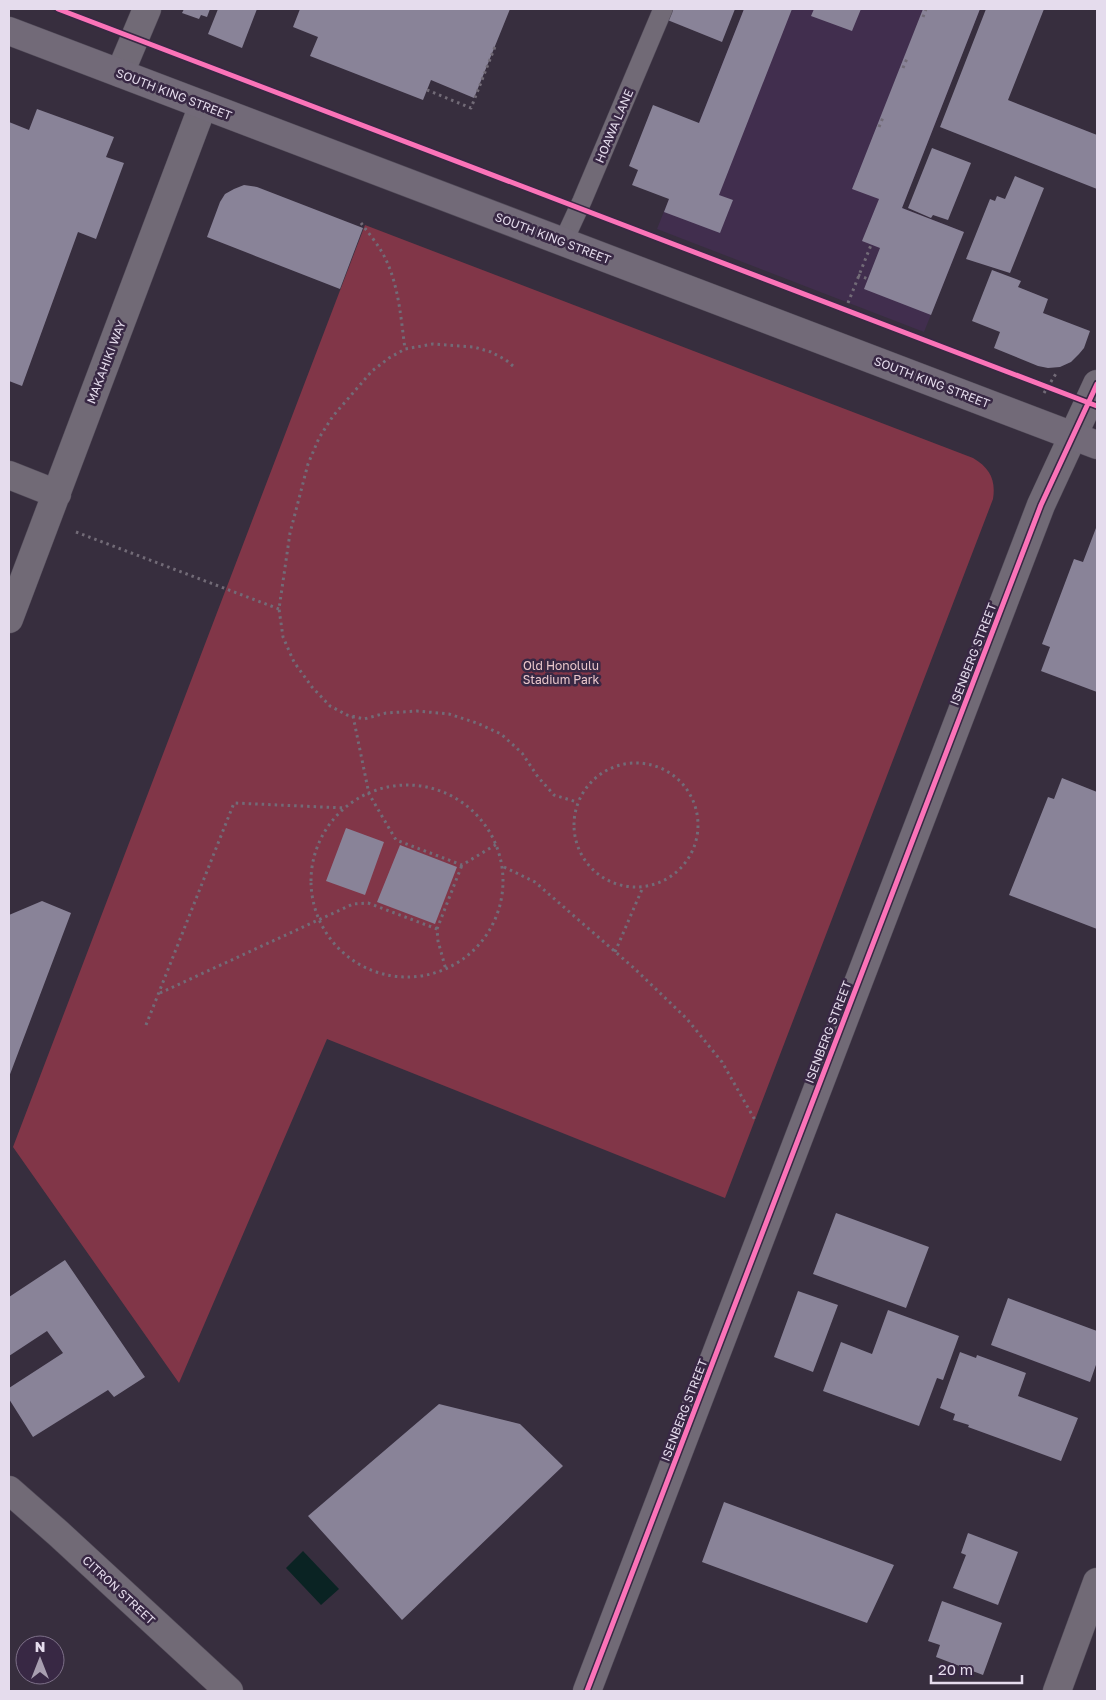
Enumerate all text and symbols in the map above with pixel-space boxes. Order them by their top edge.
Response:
street label: SOUTH KING STREET [114,65,235,123]
street label: HOAWA LANE [592,87,636,165]
street label: SOUTH KING STREET [493,209,614,267]
street label: MAKAHIKI WAY [83,318,129,406]
street label: SOUTH KING STREET [872,353,993,411]
street label: ISENBERG STREET [947,600,1000,707]
park label: Old Honolulu Stadium Park [523,658,599,687]
street label: ISENBERG STREET [802,978,855,1085]
street label: ISENBERG STREET [658,1356,711,1463]
street label: CITRON STREET [80,1552,159,1628]
north arrow [15,1635,65,1685]
text: N [35,1638,45,1655]
scale bar [931,1652,1022,1684]
text: 20 m [938,1660,973,1678]

